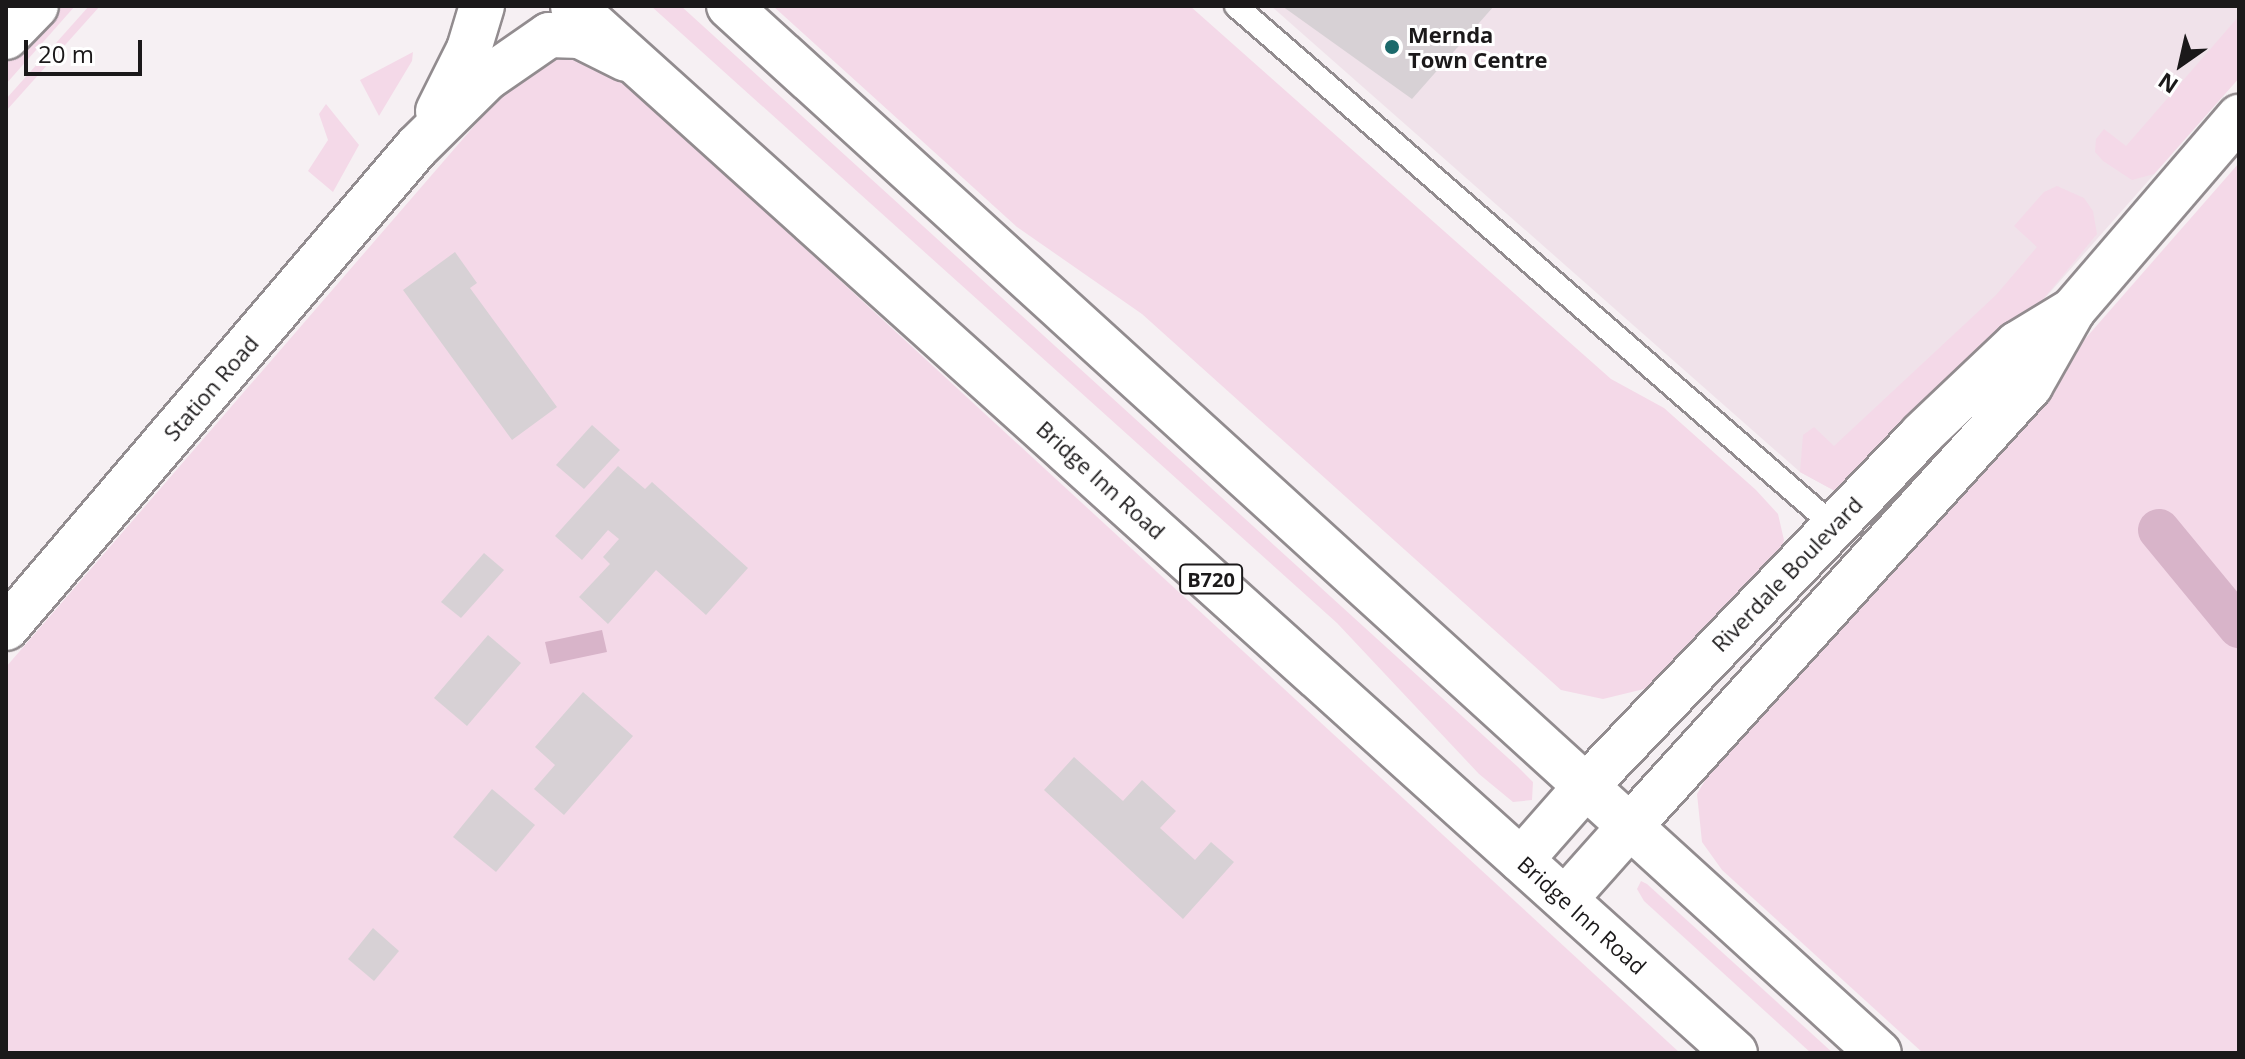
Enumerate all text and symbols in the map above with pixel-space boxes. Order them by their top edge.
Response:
place label: Mernda Town Centre [1408,21,1547,72]
scale bar [28,24,146,74]
north arrow [2141,24,2221,104]
text: 20 m [38,37,94,70]
marker: Mernda Town Centre [1383,38,1401,56]
text: N [2152,66,2183,101]
street label: Station Road [158,330,264,446]
street label: Bridge Inn Road [1031,415,1171,545]
street label: Riverdale Boulevard [1706,491,1868,657]
road number: B720 [1179,563,1243,595]
street label: Bridge Inn Road [1512,850,1652,980]

